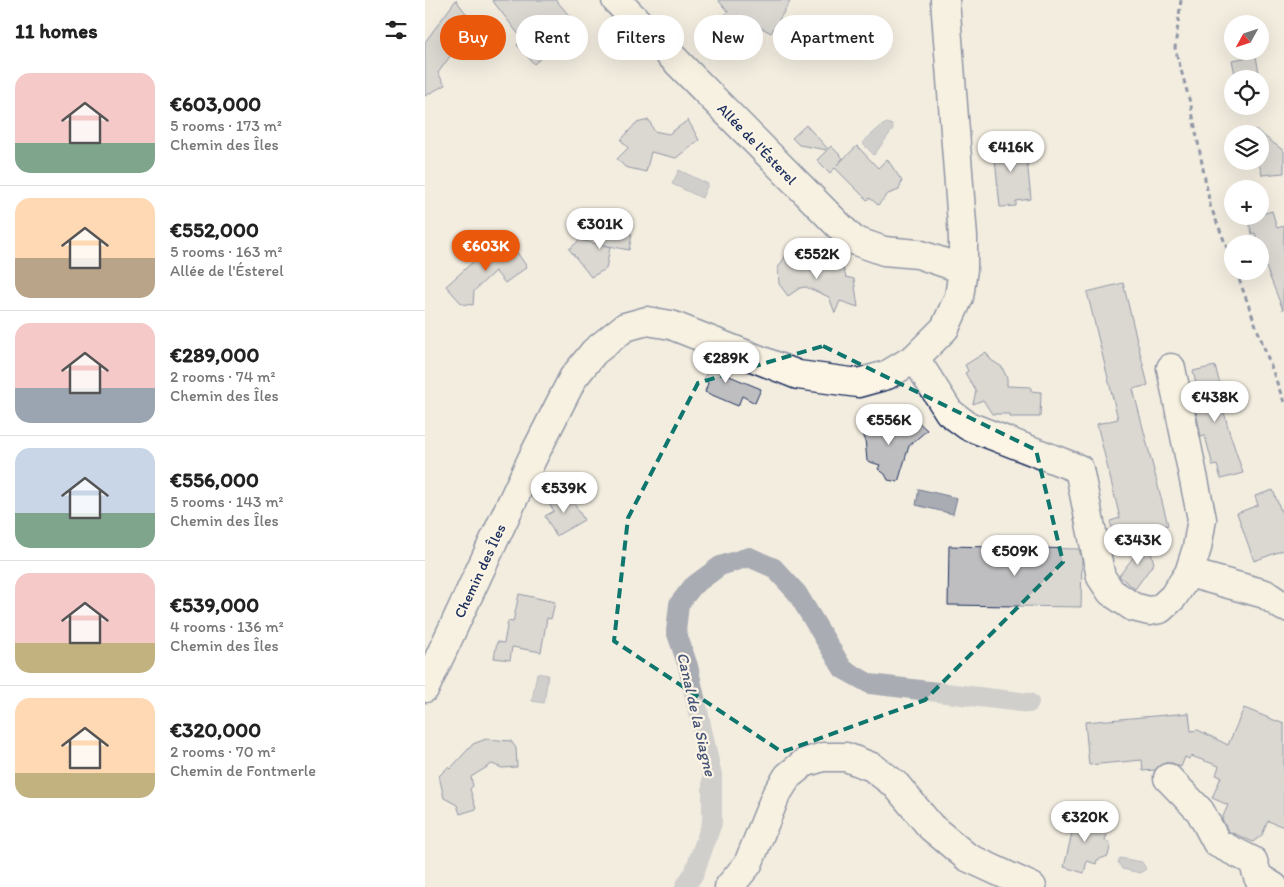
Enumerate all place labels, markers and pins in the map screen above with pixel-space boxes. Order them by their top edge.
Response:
pin: €416K [976,130,1046,173]
pin: €301K [565,208,635,250]
pin: €603K [451,230,521,272]
pin: €552K [782,238,852,280]
pin: €289K [691,342,761,384]
pin: €438K [1180,380,1250,423]
pin: €556K [854,404,924,446]
pin: €539K [529,472,599,514]
pin: €343K [1103,524,1173,566]
pin: €509K [980,534,1050,577]
pin: €320K [1050,800,1120,843]

